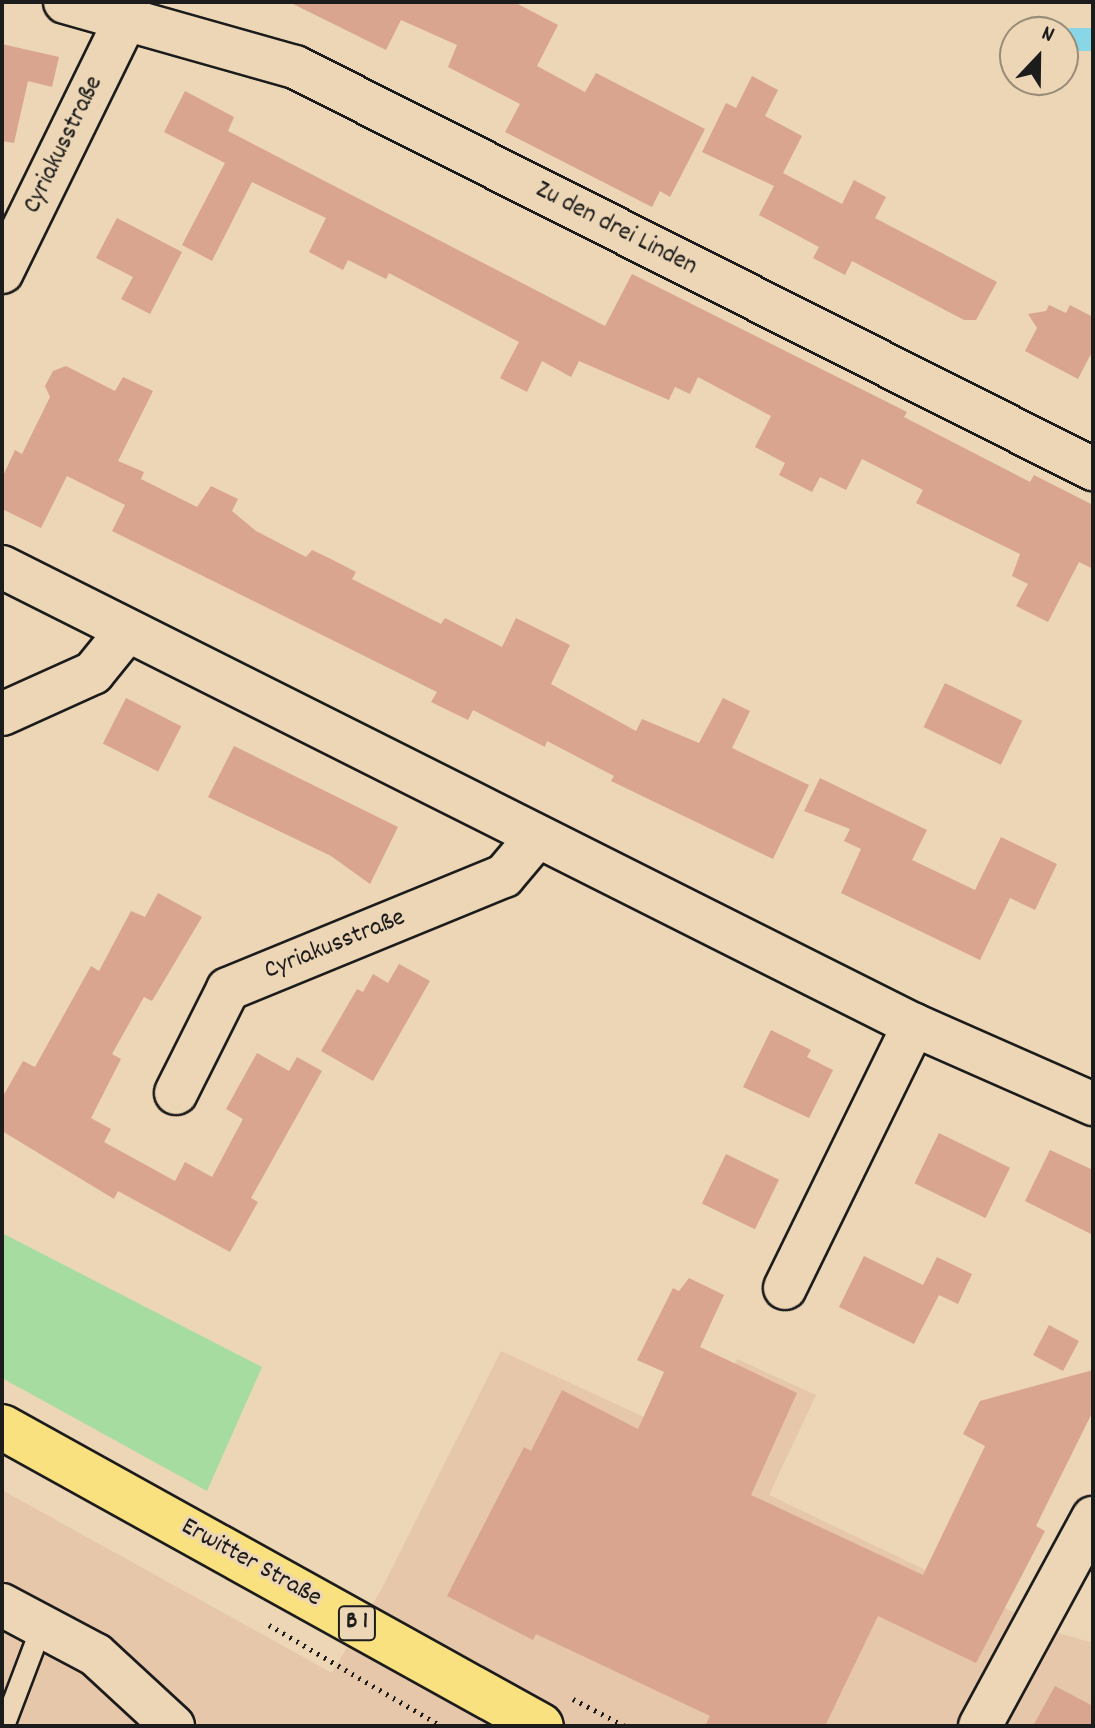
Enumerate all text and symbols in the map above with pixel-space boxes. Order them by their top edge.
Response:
north arrow [999,16,1079,96]
text: N [1037,19,1058,52]
street label: Cyriakusstraße [17,71,111,219]
street label: Zu den drei Linden [530,175,702,283]
street label: Cyriakusstraße [260,903,410,987]
street label: Erwitter Straße [175,1512,327,1614]
road number: B 1 [337,1603,377,1643]

